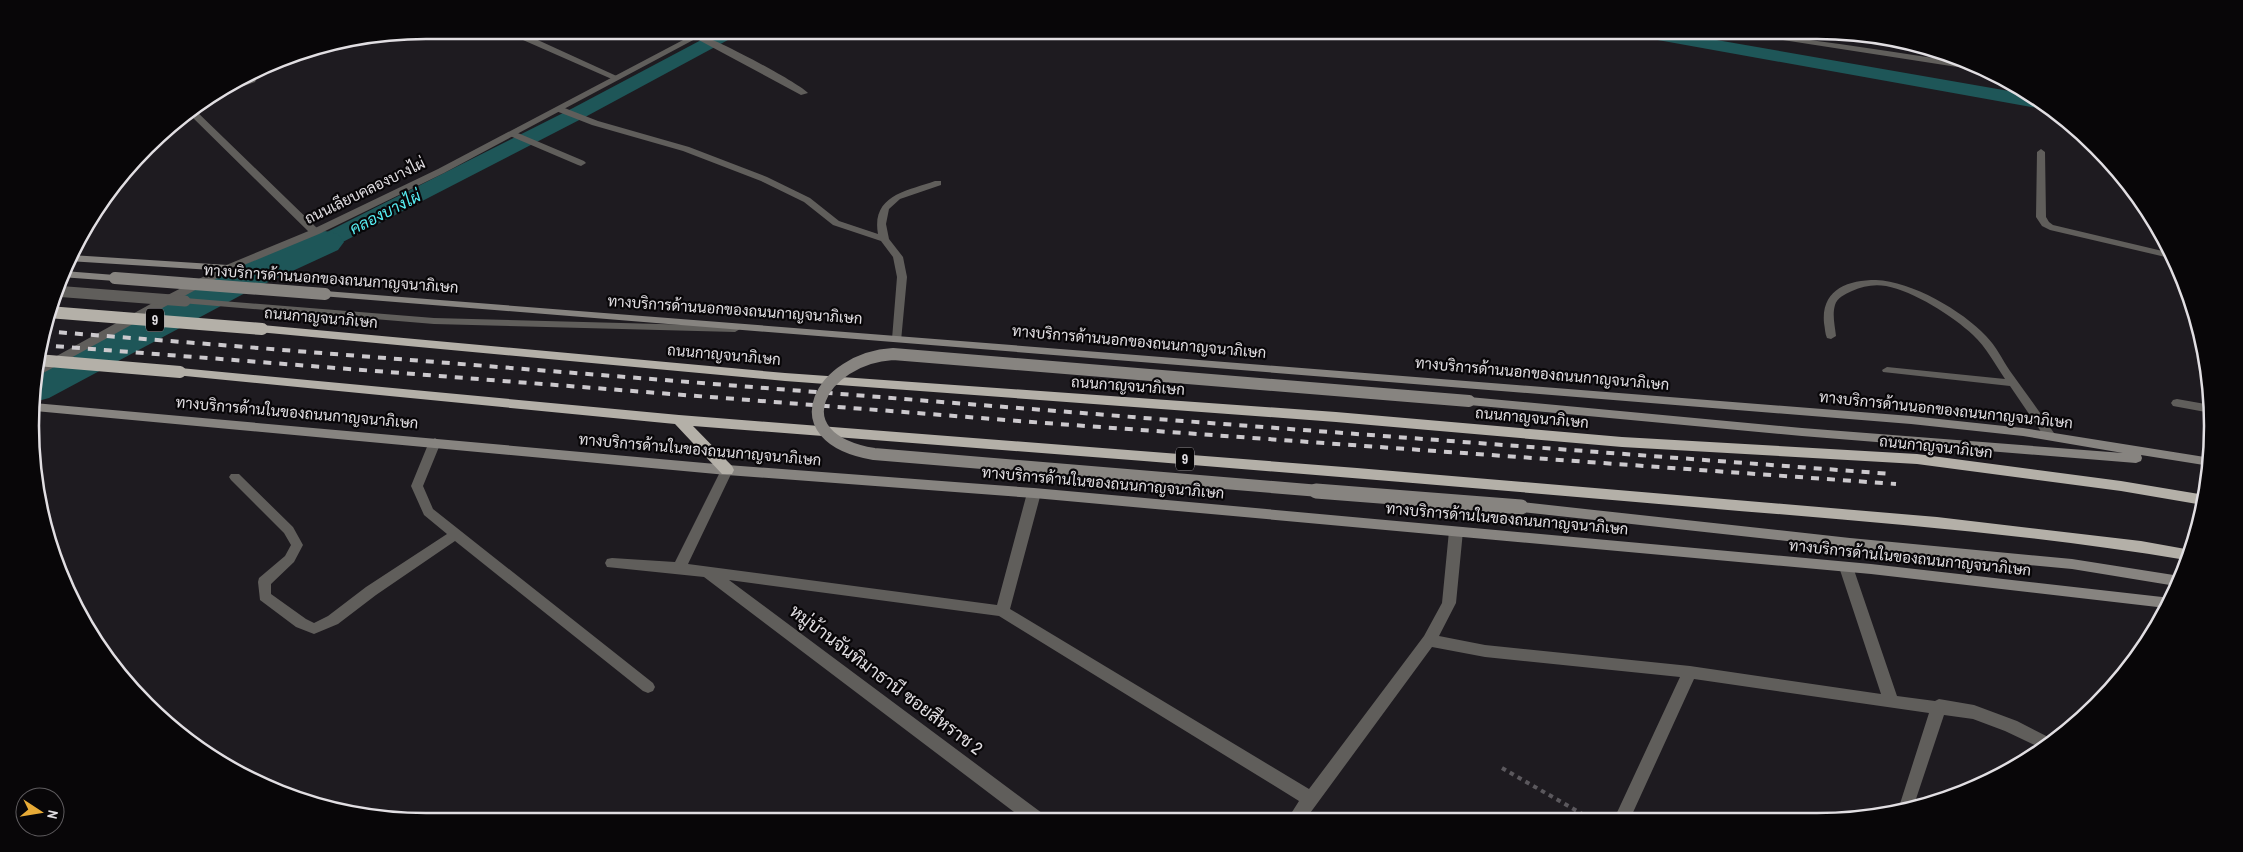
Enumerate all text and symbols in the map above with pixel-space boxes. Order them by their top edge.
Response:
street label: ถนนเลียบคลองบางไผ่ [302,154,428,228]
water label: คลองบางไผ่ [346,186,424,238]
street label: ทางบริการด้านนอกของถนนกาญจนาภิเษก [203,259,459,298]
street label: ทางบริการด้านนอกของถนนกาญจนาภิเษก [607,290,863,329]
street label: ถนนกาญจนาภิเษก [263,302,379,333]
road number: 9 [146,308,164,332]
street label: ทางบริการด้านนอกของถนนกาญจนาภิเษก [1011,320,1267,363]
street label: ถนนกาญจนาภิเษก [666,339,782,370]
street label: ทางบริการด้านนอกของถนนกาญจนาภิเษก [1414,352,1670,395]
street label: ถนนกาญจนาภิเษก [1070,371,1186,400]
street label: ทางบริการด้านนอกของถนนกาญจนาภิเษก [1818,386,2074,433]
street label: ทางบริการด้านในของถนนกาญจนาภิเษก [175,391,419,434]
street label: ถนนกาญจนาภิเษก [1474,402,1590,433]
street label: ทางบริการด้านในของถนนกาญจนาภิเษก [578,428,822,471]
street label: ถนนกาญจนาภิเษก [1878,430,1994,463]
road number: 9 [1176,448,1194,470]
street label: ทางบริการด้านในของถนนกาญจนาภิเษก [981,461,1225,504]
street label: ทางบริการด้านในของถนนกาญจนาภิเษก [1385,497,1629,540]
street label: ทางบริการด้านในของถนนกาญจนาภิเษก [1788,534,2032,581]
street label: หมู่บ้านจันทิมาธานี ซอยสีหราช 2 [784,599,988,761]
north arrow [15,787,65,837]
text: N [43,809,62,821]

